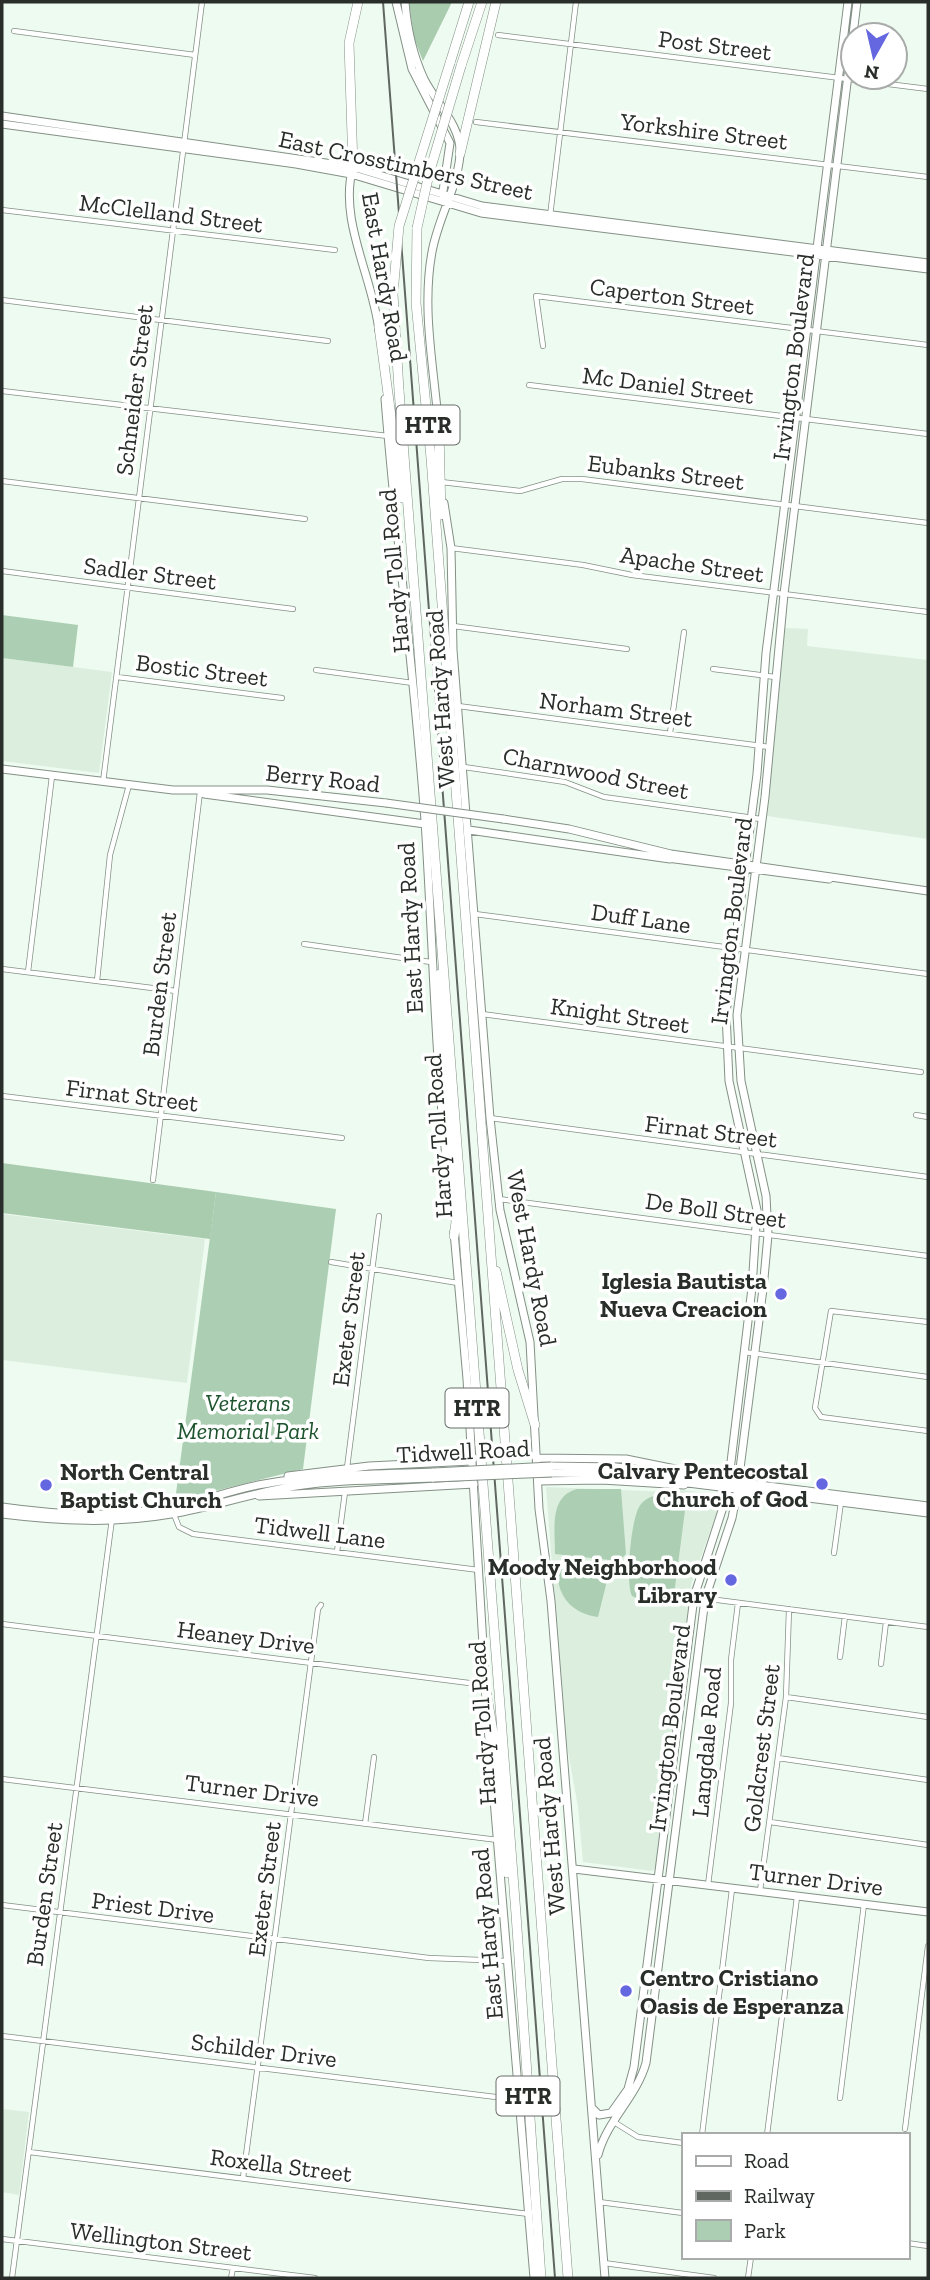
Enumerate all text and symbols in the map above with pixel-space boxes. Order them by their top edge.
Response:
north arrow [839,21,909,91]
street label: Post Street [657,24,773,66]
text: N [863,60,880,85]
street label: Yorkshire Street [618,106,789,156]
street label: East Crosstimbers Street [276,124,536,206]
street label: McClelland Street [77,187,265,239]
street label: East Hardy Road [356,190,414,364]
street label: Irvington Boulevard [766,252,820,462]
street label: Caperton Street [588,272,756,320]
street label: Schneider Street [109,303,159,477]
street label: Mc Daniel Street [581,360,755,410]
road number: HTR [396,406,460,444]
street label: Eubanks Street [586,448,746,496]
street label: Hardy Toll Road [372,488,416,654]
street label: Apache Street [618,540,766,588]
street label: Sadler Street [82,550,218,596]
street label: West Hardy Road [419,609,461,789]
street label: Bostic Street [134,648,270,692]
street label: Norham Street [538,685,694,733]
street label: Charnwood Street [501,741,691,805]
street label: Berry Road [264,758,382,798]
street label: Irvington Boulevard [704,816,758,1026]
street label: East Hardy Road [391,841,429,1015]
street label: Duff Lane [589,897,693,939]
street label: Burden Street [136,910,182,1058]
street label: Knight Street [549,991,691,1039]
street label: Hardy Toll Road [418,1053,458,1219]
street label: Firnat Street [64,1072,200,1118]
street label: Firnat Street [643,1108,779,1154]
street label: West Hardy Road [501,1168,563,1348]
street label: De Boll Street [644,1186,788,1234]
street label: Exeter Street [325,1250,371,1388]
place label: Iglesia Bautista Nueva Creacion [600,1266,767,1323]
marker: Iglesia Bautista Nueva Creacion [773,1286,789,1302]
park label: Veterans Memorial Park [177,1388,320,1445]
road number: HTR [446,1388,508,1428]
street label: Tidwell Road [395,1433,531,1469]
place label: Calvary Pentecostal Church of God [598,1456,808,1513]
place label: North Central Baptist Church [60,1457,222,1514]
marker: Calvary Pentecostal Church of God [814,1476,830,1492]
marker: North Central Baptist Church [38,1477,54,1493]
street label: Tidwell Lane [253,1510,387,1554]
place label: Moody Neighborhood Library [488,1552,717,1609]
marker: Moody Neighborhood Library [723,1572,739,1588]
street label: Heaney Drive [175,1614,317,1660]
street label: Irvington Boulevard [642,1623,696,1833]
street label: Hardy Toll Road [462,1640,502,1806]
street label: Goldcrest Street [736,1662,786,1834]
street label: Langdale Road [685,1665,727,1819]
street label: West Hardy Road [527,1736,571,1916]
street label: Turner Drive [183,1767,321,1813]
street label: Burden Street [20,1820,68,1968]
street label: Exeter Street [241,1820,287,1958]
street label: East Hardy Road [465,1847,509,2021]
street label: Turner Drive [747,1856,885,1902]
street label: Priest Drive [90,1885,216,1929]
place label: Centro Cristiano Oasis de Esperanza [640,1963,844,2020]
marker: Centro Cristiano Oasis de Esperanza [618,1983,634,1999]
street label: Schilder Drive [190,2027,338,2073]
road number: HTR [496,2076,560,2116]
legend [682,2133,909,2259]
street label: Roxella Street [208,2142,354,2188]
text: Road [744,2148,790,2173]
text: Railway [744,2183,815,2208]
street label: Wellington Street [69,2215,254,2267]
text: Park [744,2218,786,2243]

